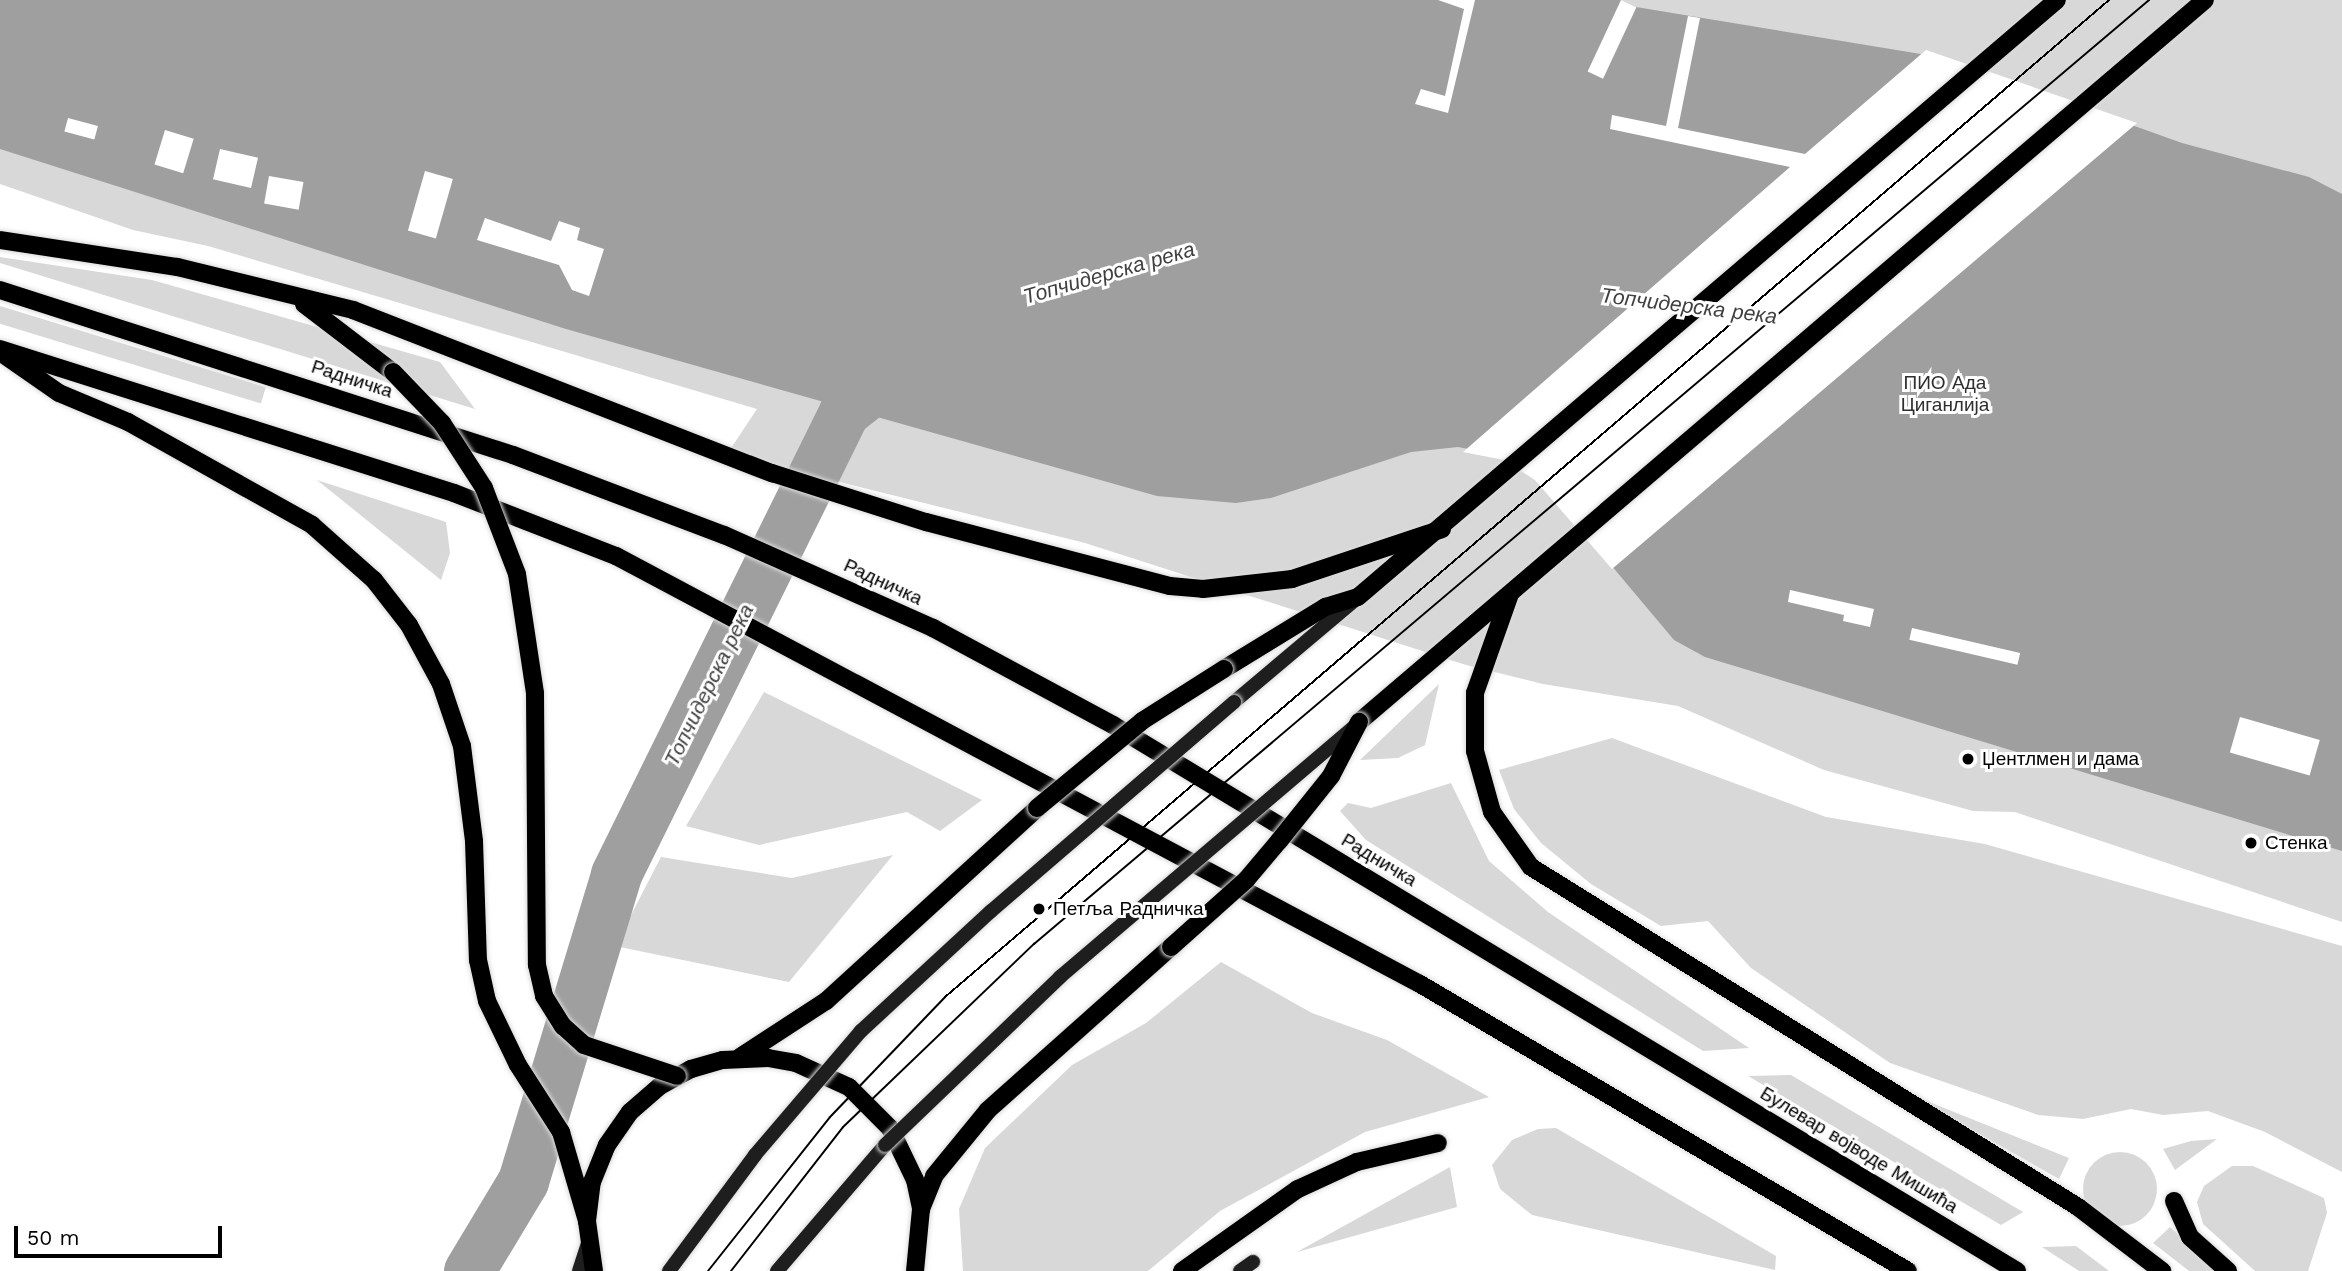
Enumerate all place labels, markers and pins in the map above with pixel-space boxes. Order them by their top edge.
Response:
place label: Џентлмен и дама [1982,748,2139,770]
marker: Џентлмен и дама [1960,751,1976,767]
place label: Стенка [2265,832,2328,854]
marker: Стенка [2243,835,2259,851]
place label: Петља Радничка [1053,898,1204,920]
marker: Петља Радничка [1031,901,1047,917]

